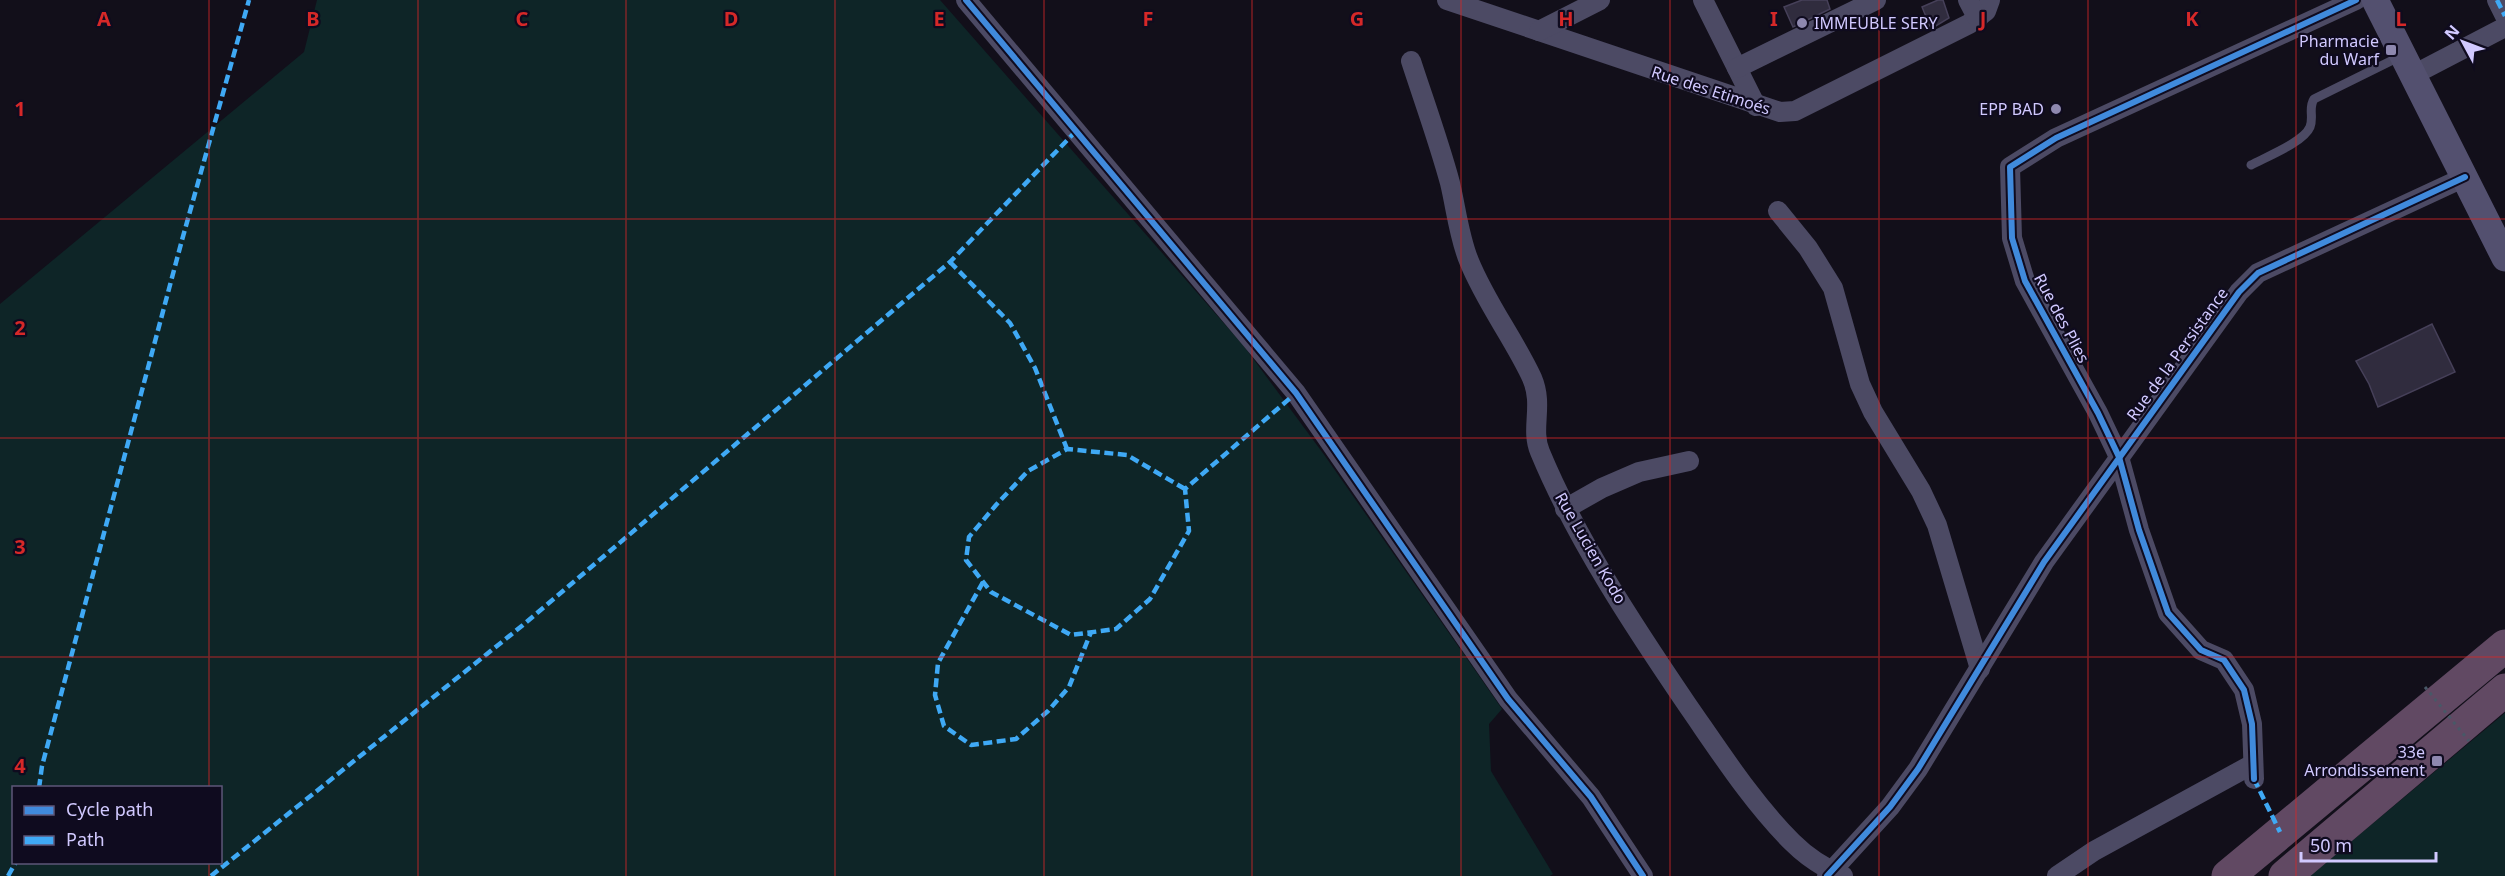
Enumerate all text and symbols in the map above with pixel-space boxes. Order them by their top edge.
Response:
text: A [97,5,111,32]
text: B [306,5,320,32]
text: C [516,5,529,32]
text: D [724,5,738,32]
text: E [933,5,945,32]
text: F [1143,5,1153,32]
text: G [1350,5,1364,32]
text: H [1558,5,1574,32]
text: I [1770,5,1778,32]
text: J [1978,5,1986,32]
text: K [2185,5,2199,32]
text: L [2395,5,2407,32]
place label: IMMEUBLE SERY [1814,12,1939,34]
north arrow [2433,12,2493,72]
marker: IMMEUBLE SERY [1795,16,1809,30]
text: N [2439,20,2464,44]
place label: Pharmacie du Warf [2299,30,2380,70]
marker: Pharmacie du Warf [2384,43,2398,57]
street label: Rue des Etimoés [1649,60,1773,120]
text: 1 [14,95,26,122]
place label: EPP BAD [1979,98,2044,120]
marker: EPP BAD [2049,102,2063,116]
street label: Rue des Plies [2029,269,2095,367]
street label: Rue de la Persistance [2121,283,2233,425]
text: 2 [14,314,26,341]
street label: Rue Lucien Kodo [1550,488,1632,608]
text: 3 [14,533,26,560]
place label: 33e Arrondissement [2304,741,2425,781]
text: 4 [14,752,26,779]
marker: 33e Arrondissement [2430,754,2444,768]
legend [12,786,222,864]
text: Cycle path [66,797,153,821]
scale bar [2301,825,2436,863]
text: Path [66,827,105,851]
text: 50 m [2310,833,2352,857]

